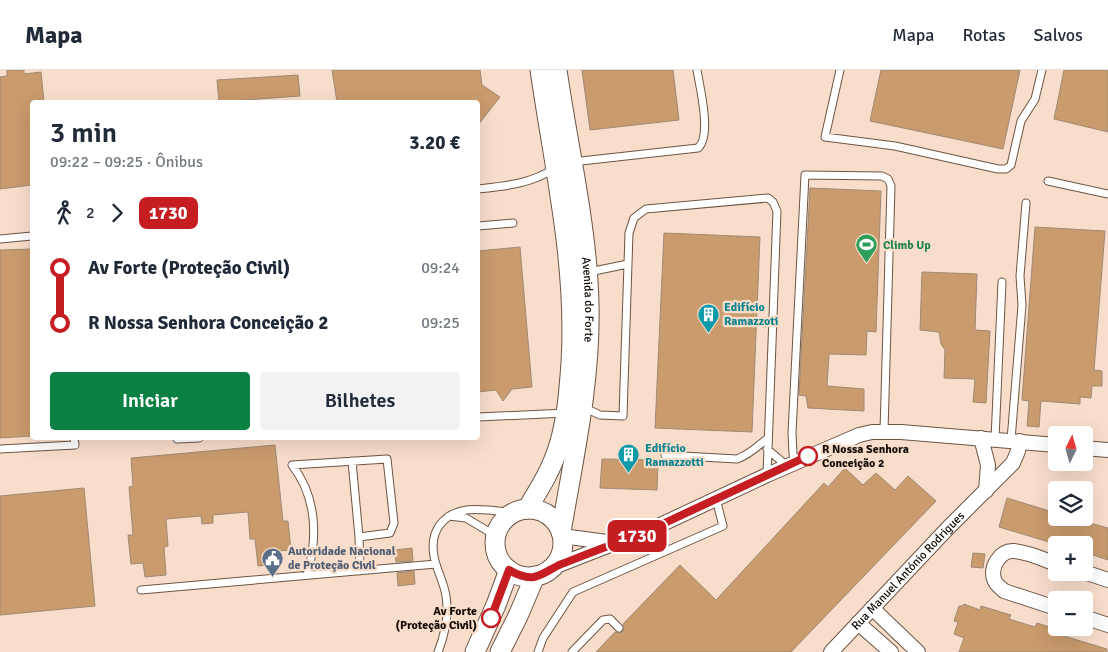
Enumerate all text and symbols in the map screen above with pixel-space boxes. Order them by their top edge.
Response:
text: Mapa [25,20,83,50]
text: Mapa [892,24,935,46]
text: Rotas [963,24,1006,46]
text: Salvos [1034,24,1083,46]
text: 3 min [50,116,117,150]
text: 3.20 € [409,131,460,155]
text: 09:22 – 09:25 · Ônibus [50,152,203,172]
icon: walk [50,199,78,227]
icon: forward [103,199,131,227]
text: 1730 [149,202,188,224]
text: 2 [86,203,95,223]
sports icon: Climb Up [855,233,879,264]
place label: Climb Up [883,238,931,253]
text: Av Forte (Proteção Civil) [88,256,290,280]
street label: Avenida do Forte [578,256,596,343]
text: 09:24 [421,258,460,278]
place label: Edifício Ramazzoti [724,300,778,329]
building icon: Edifício Ramazzoti [696,302,720,333]
text: R Nossa Senhora Conceição 2 [88,311,328,335]
text: 09:25 [421,313,460,333]
button: Iniciar [50,372,250,430]
button: Bilhetes [260,372,460,430]
north arrow [1048,426,1092,471]
map controls [1048,426,1093,636]
place label: Edifício Ramazzotti [645,441,704,470]
place label: R Nossa Senhora Conceição 2 [822,442,909,471]
building icon: Edifício Ramazzotti [617,443,641,474]
marker: R Nossa Senhora Conceição 2 [798,446,818,466]
button: layers [1048,481,1093,526]
street label: Rua Manuel António Rodrigues [849,509,968,633]
line badge: 1730 [602,520,672,552]
text: 1730 [618,525,656,547]
button: + [1048,536,1093,581]
place label: Autoridade Nacional de Proteção Civil [288,544,396,573]
public building icon: Autoridade Nacional de Proteção Civil [260,546,284,577]
button: − [1048,591,1093,636]
place label: Av Forte (Proteção Civil) [396,604,477,633]
marker: Av Forte (Proteção Civil) [481,608,501,628]

